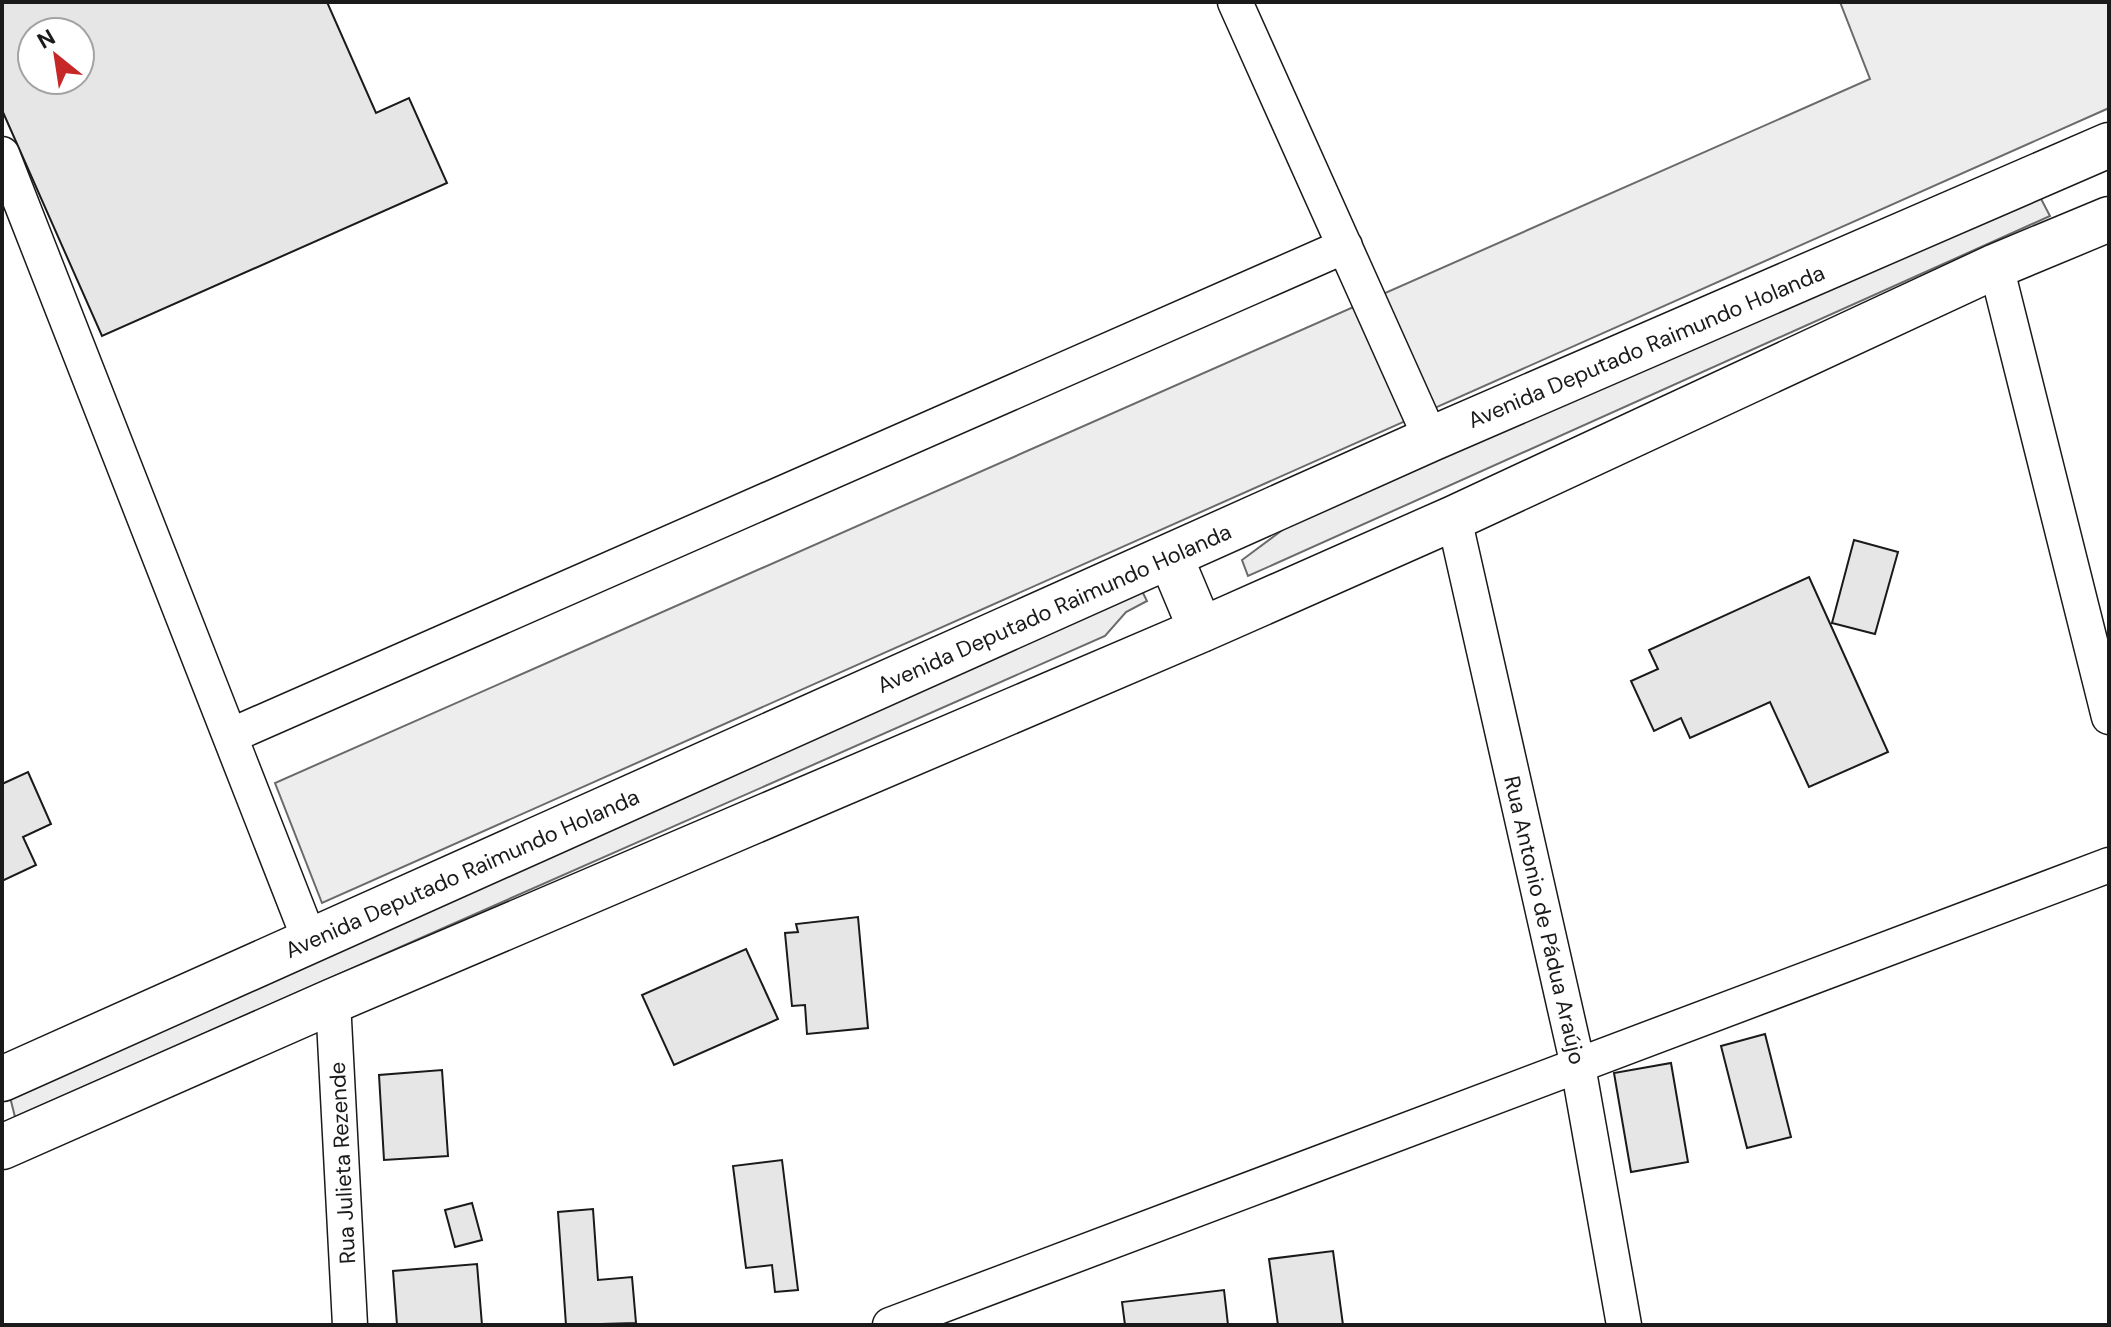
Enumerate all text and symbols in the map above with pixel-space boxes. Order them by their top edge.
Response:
north arrow [16,16,96,96]
text: N [32,23,60,56]
street label: Avenida Deputado Raimundo Holanda [1463,258,1829,435]
street label: Avenida Deputado Raimundo Holanda [873,517,1236,700]
street label: Rua Antonio de Pádua Araújo [1497,773,1592,1067]
street label: Avenida Deputado Raimundo Holanda [281,782,644,965]
street label: Rua Julieta Rezende [323,1061,362,1265]

